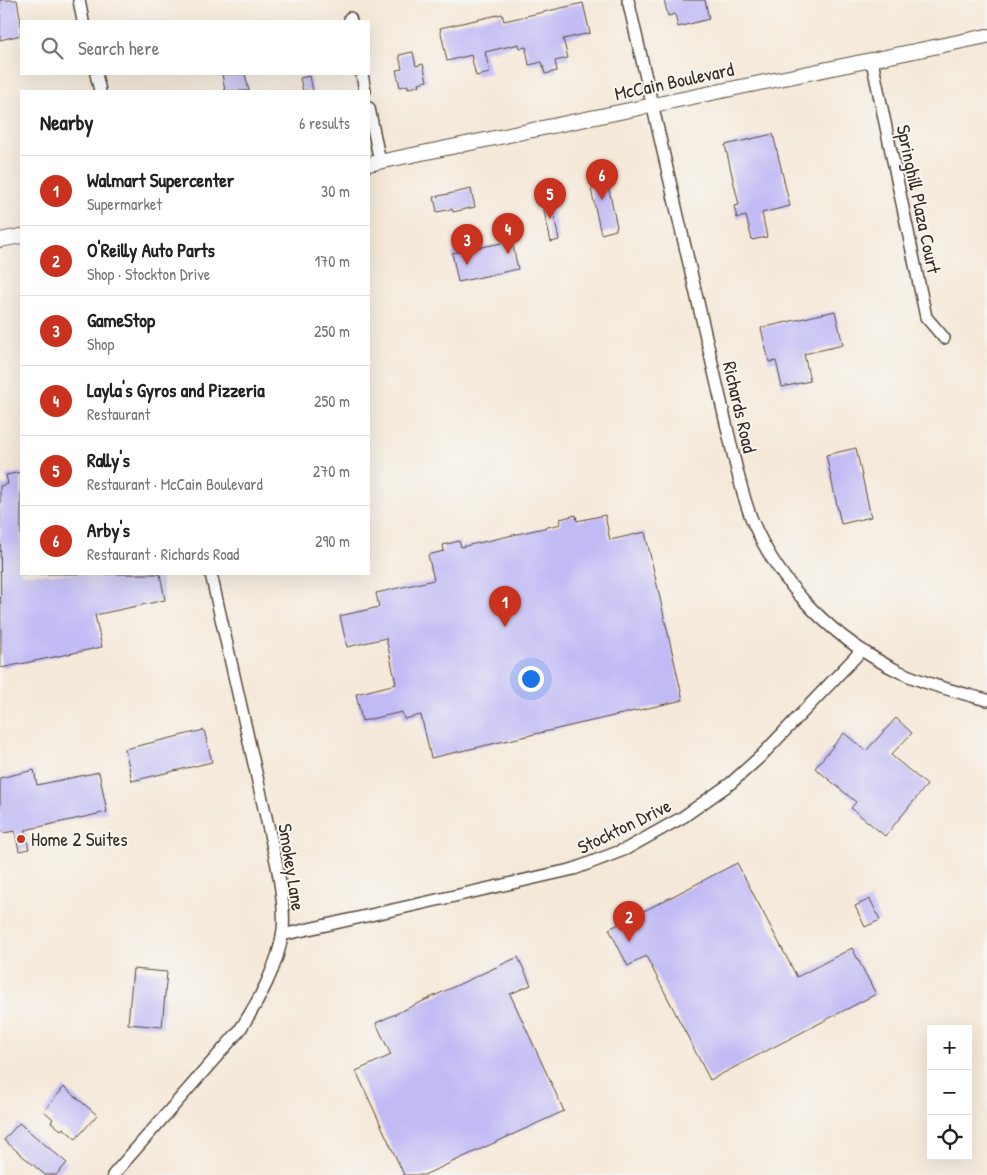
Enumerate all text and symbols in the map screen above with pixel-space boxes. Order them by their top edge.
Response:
search box [20,20,370,75]
icon: search [38,34,66,62]
text: Search here [78,35,159,61]
street label: McCain Boulevard [612,56,736,106]
text: Nearby [40,108,93,137]
text: 6 results [299,112,350,134]
street label: Springhill Plaza Court [891,122,948,276]
pin: 6 [586,159,618,200]
text: Walmart Supercenter [87,167,234,193]
pin: 5 [534,178,566,219]
text: 1 [53,180,59,202]
text: 30 m [321,180,350,202]
text: Supermarket [87,193,162,215]
pin: 4 [492,213,524,254]
pin: 3 [451,224,483,265]
text: O'Reilly Auto Parts [87,237,215,263]
text: 2 [52,250,60,272]
text: 170 m [315,250,350,272]
text: Shop · Stockton Drive [87,263,210,285]
text: GameStop [87,307,155,333]
text: 3 [52,320,60,342]
text: 250 m [314,320,350,342]
text: Shop [87,333,114,355]
street label: Richards Road [717,359,763,456]
text: Layla's Gyros and Pizzeria [87,377,265,403]
text: 4 [53,390,59,412]
text: 250 m [314,390,350,412]
text: Restaurant [87,403,150,425]
text: Rally's [87,447,130,473]
text: 5 [53,460,59,482]
text: 270 m [313,460,350,482]
text: Restaurant · McCain Boulevard [87,473,263,495]
text: Arby's [87,517,130,543]
text: 6 [53,530,59,552]
text: 290 m [315,530,350,552]
text: Restaurant · Richards Road [87,543,239,565]
pin: 1 [489,586,521,627]
your location [518,666,544,692]
street label: Stockton Drive [573,792,676,860]
street label: Smokey Lane [272,822,312,913]
place label: Home 2 Suites [31,826,128,852]
marker: Home 2 Suites [15,833,27,845]
pin: 2 [613,901,645,942]
map controls [927,1025,972,1160]
button: + [927,1025,972,1070]
button: − [927,1070,972,1115]
button: locate [927,1115,972,1160]

